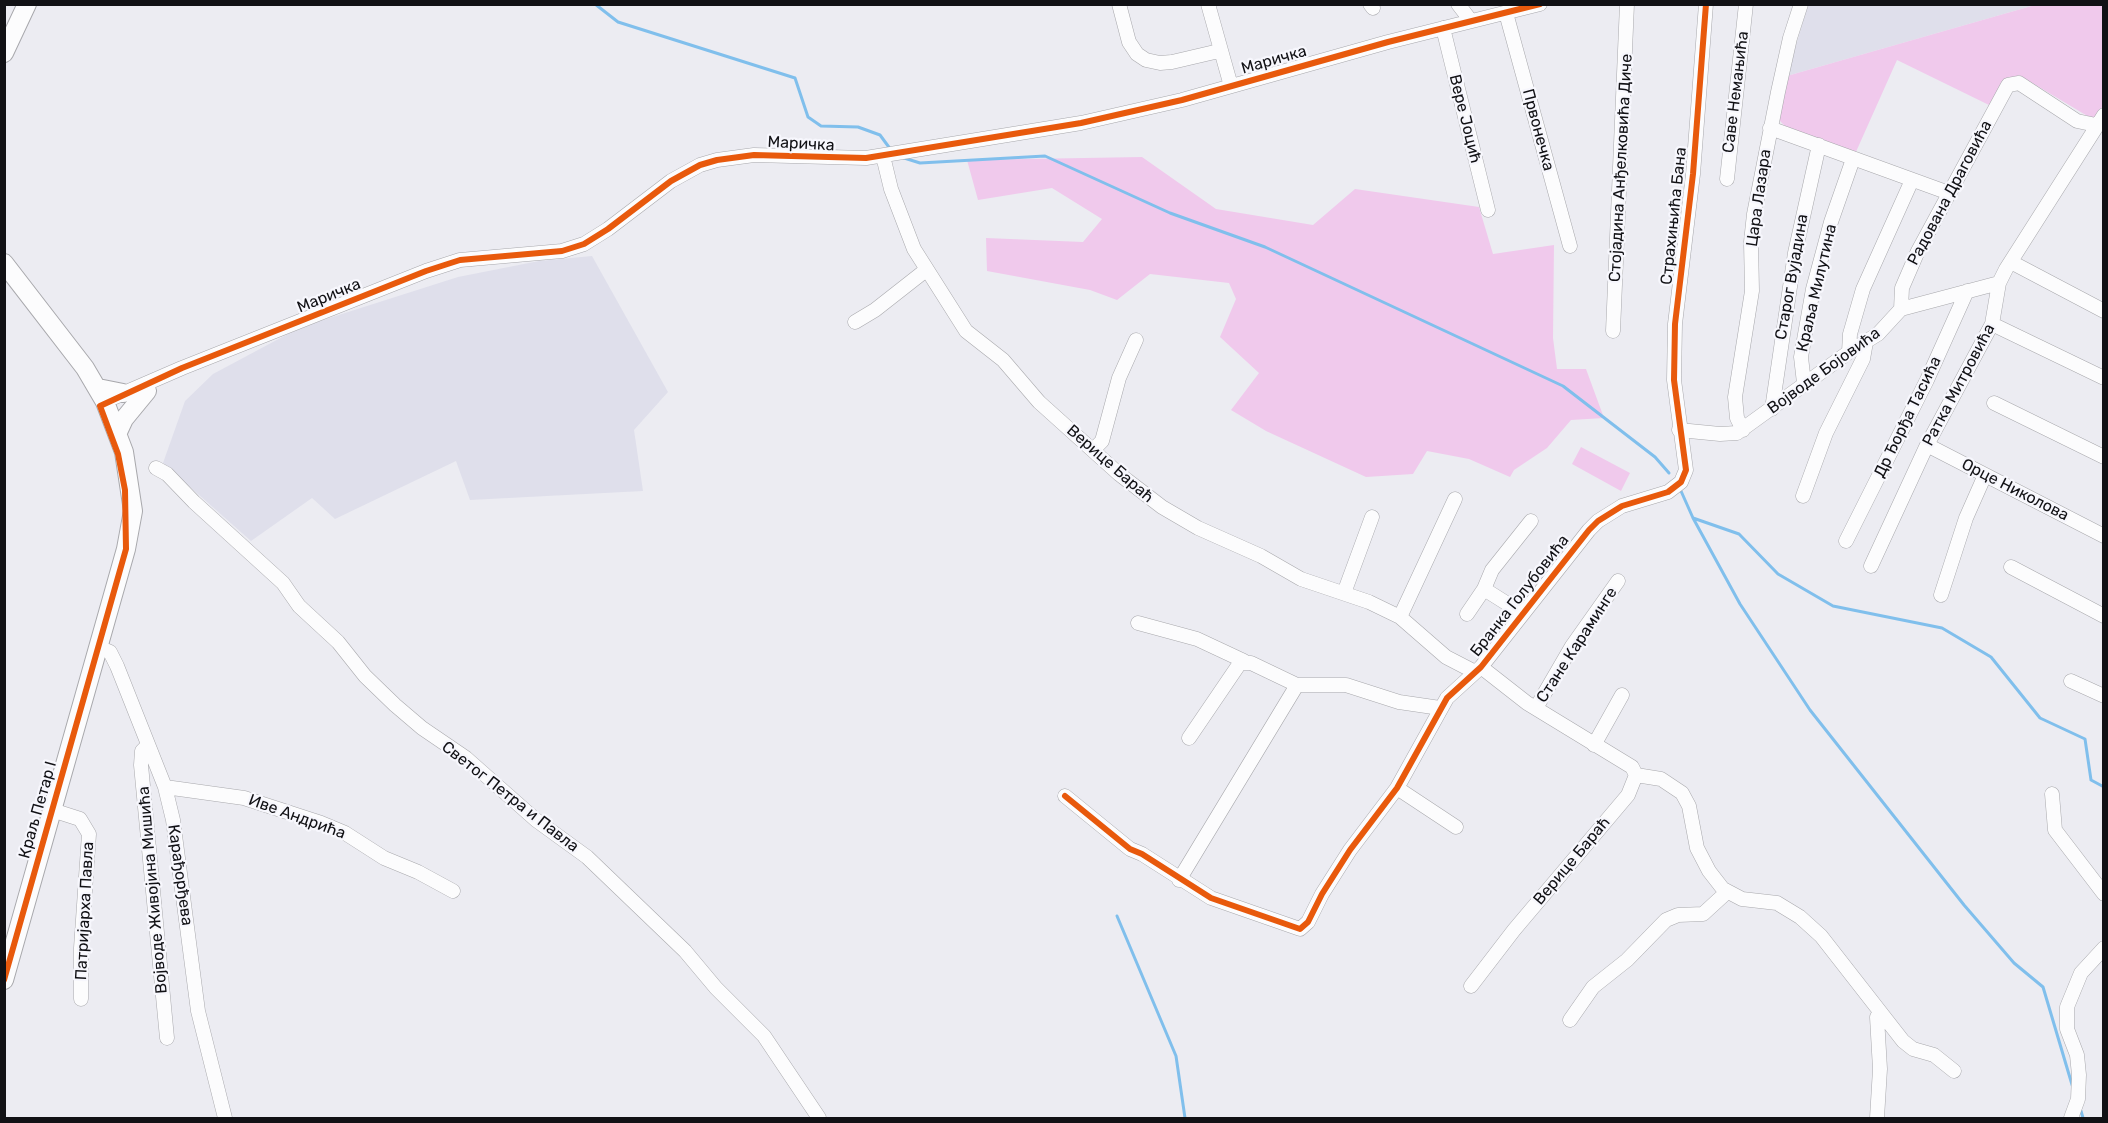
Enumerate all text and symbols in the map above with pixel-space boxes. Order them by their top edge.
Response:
street label: Саве Немањића [1719,30,1753,154]
street label: Маричка [1239,42,1309,78]
street label: Стојадина Анђелковића Диче [1605,53,1637,283]
street label: Вере Јоцић [1445,73,1485,165]
street label: Првонечка [1518,87,1558,173]
street label: Радована Драговића [1904,117,1996,269]
street label: Маричка [767,133,835,155]
street label: Страхињића Бана [1657,146,1691,286]
street label: Цара Лазара [1743,148,1775,248]
street label: Старог Вујадина [1771,213,1813,341]
street label: Краља Милутина [1793,222,1841,354]
street label: Маричка [294,275,364,317]
street label: Ратка Митровића [1919,321,1999,449]
street label: Војводе Бојовића [1764,324,1884,418]
street label: Др Ђорђа Тасића [1870,353,1946,481]
street label: Верице Бараћ [1063,421,1157,507]
street label: Орце Николова [1958,455,2072,525]
street label: Бранка Голубовића [1467,531,1573,661]
street label: Стане Караминге [1533,584,1621,706]
street label: Светог Петра и Павла [438,738,582,856]
street label: Краљ Петар I [15,759,61,861]
street label: Војводе Живојина Мишића [134,785,172,995]
street label: Иве Андрића [246,791,348,843]
street label: Верице Бараћ [1530,813,1614,909]
street label: Карађорђева [163,823,197,927]
street label: Патријарха Павла [72,841,98,981]

